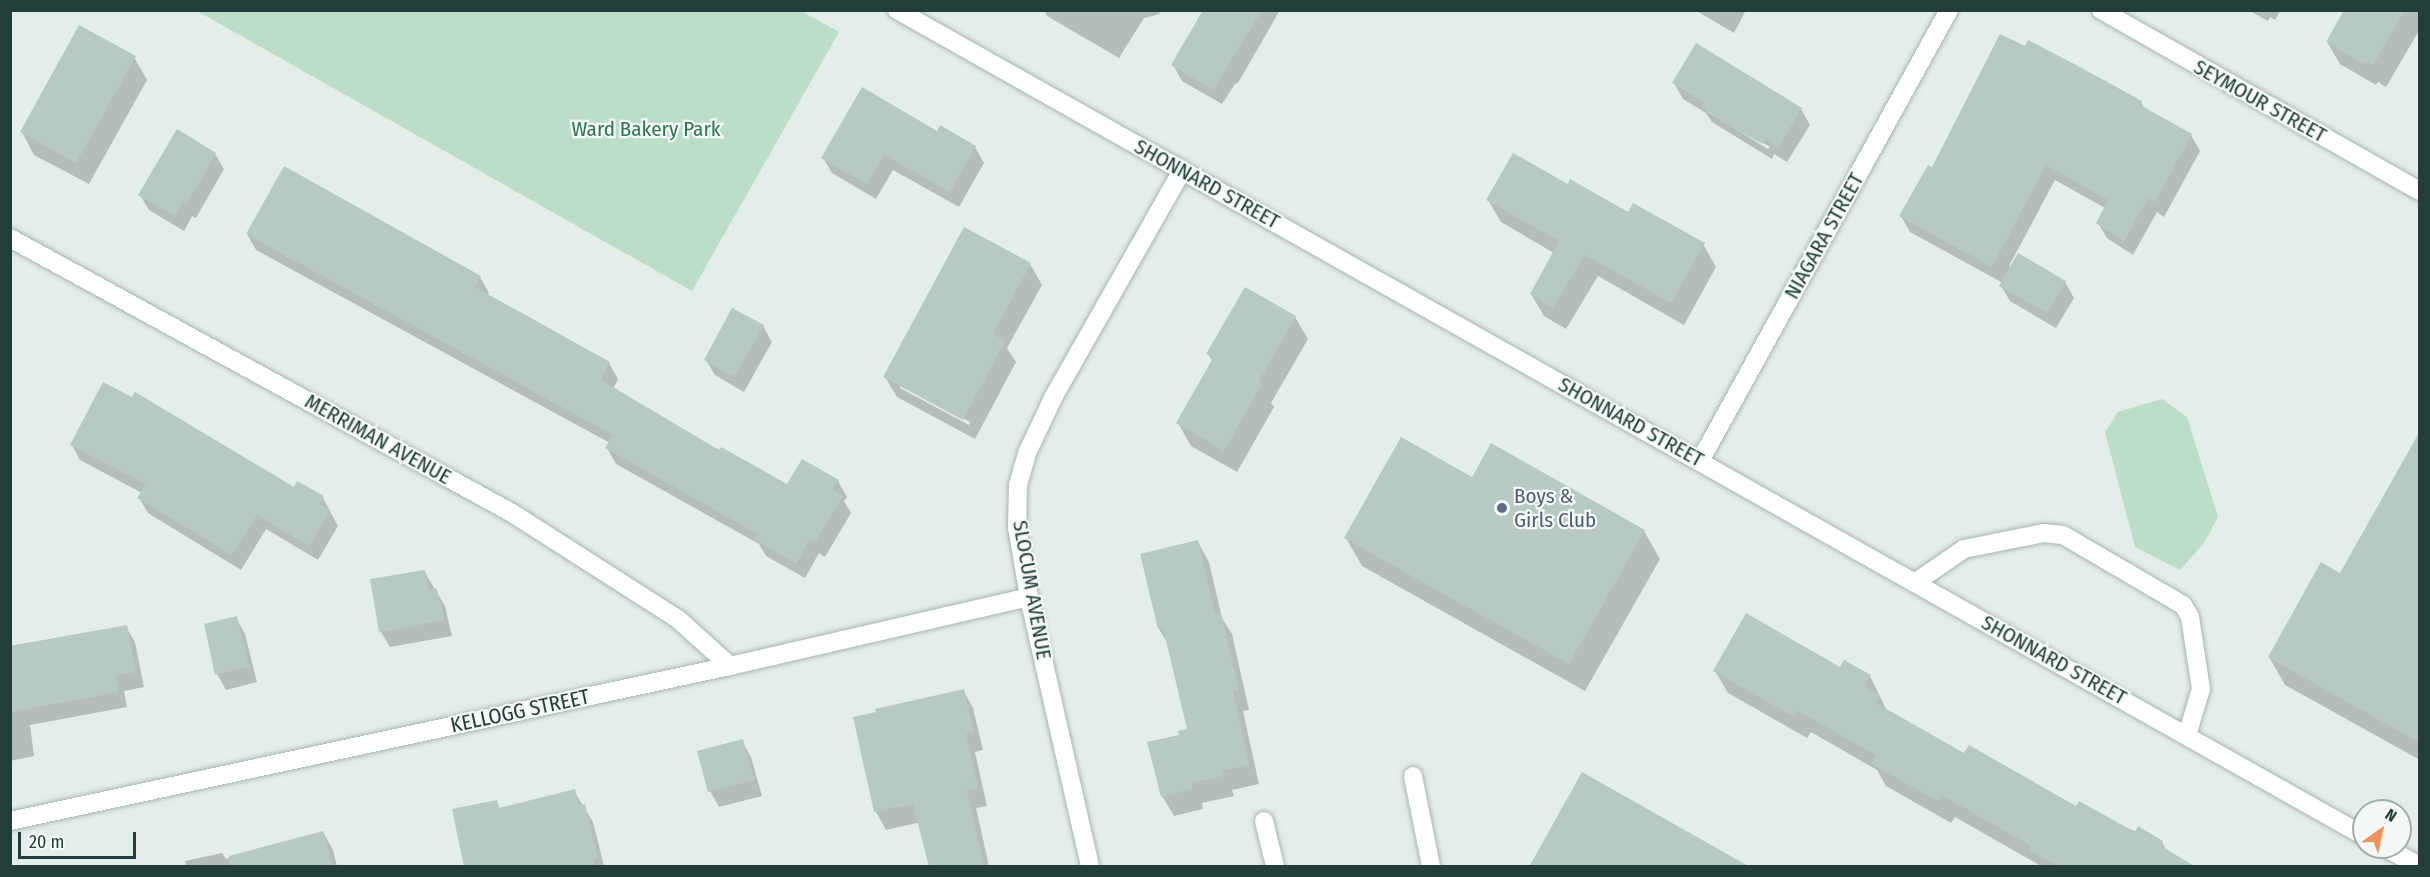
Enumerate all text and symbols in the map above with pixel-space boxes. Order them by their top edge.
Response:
street label: SEYMOUR STREET [2189,54,2331,148]
park label: Ward Bakery Park [572,116,720,142]
street label: SHONNARD STREET [1130,134,1284,234]
street label: NIAGARA STREET [1779,169,1869,303]
street label: SHONNARD STREET [1554,372,1708,472]
street label: MERRIMAN AVENUE [301,388,455,490]
place label: Boys & Girls Club [1514,483,1596,533]
marker: Boys & Girls Club [1495,501,1509,515]
street label: SLOCUM AVENUE [1007,518,1057,662]
street label: SHONNARD STREET [1977,610,2131,710]
street label: KELLOGG STREET [448,684,592,738]
north arrow [2352,799,2412,859]
text: N [2382,805,2400,826]
scale bar [21,820,140,858]
text: 20 m [29,831,64,853]

